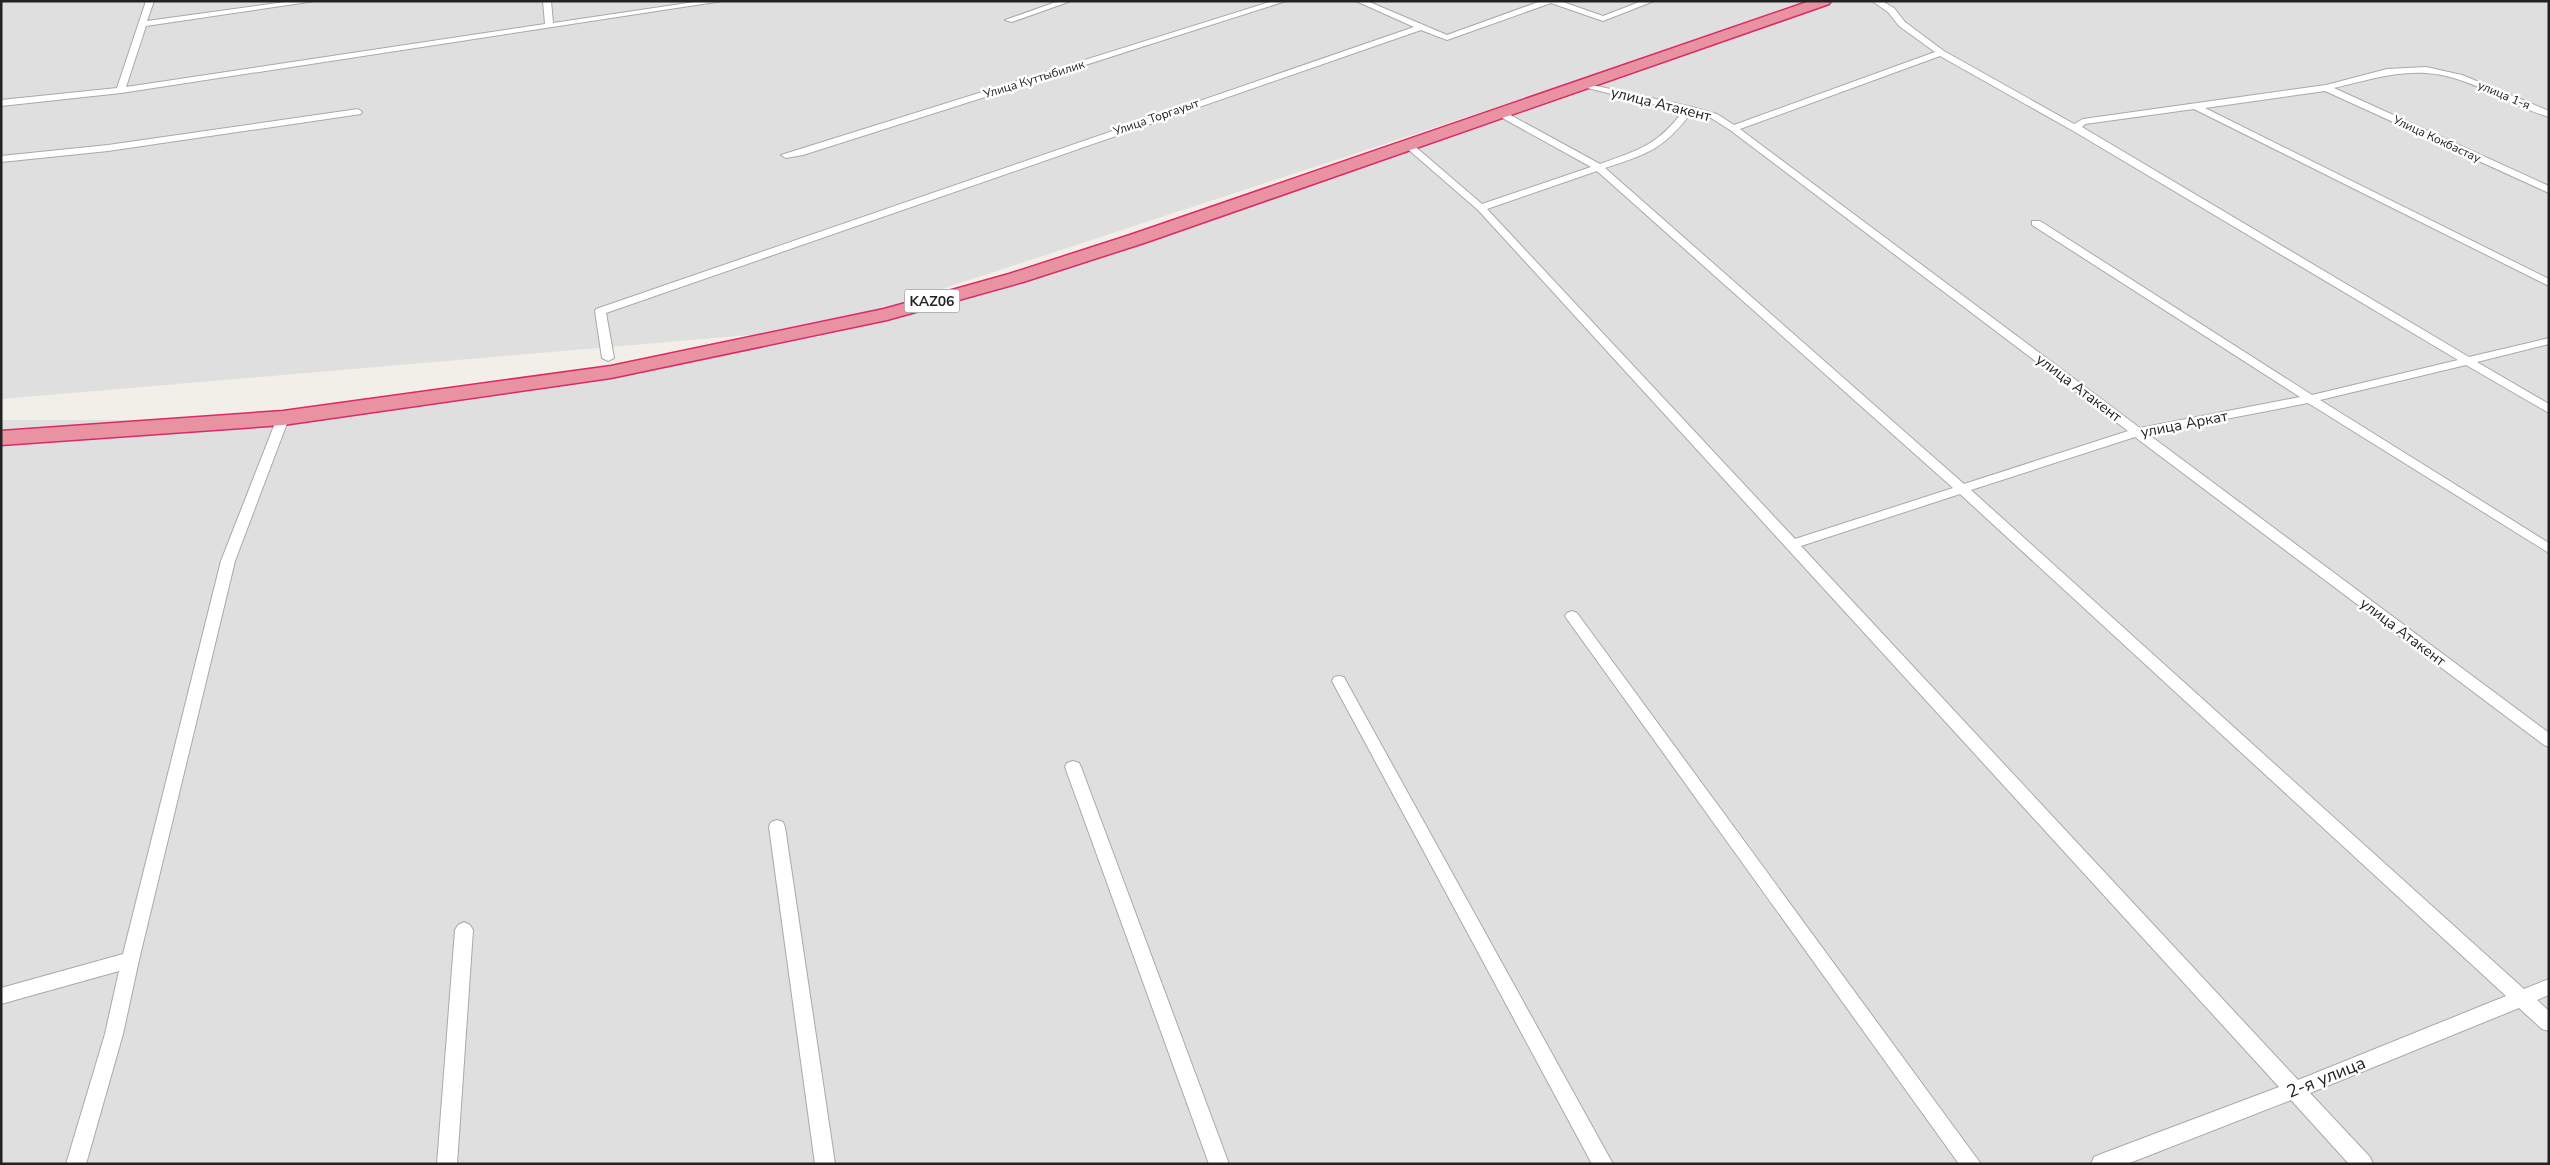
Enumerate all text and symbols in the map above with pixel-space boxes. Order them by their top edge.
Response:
street label: Улица Куттыбилик [981,56,1087,102]
street label: улица 1-я [2475,77,2533,113]
street label: улица Атакент [1609,82,1713,126]
street label: Улица Торгауыт [1110,95,1202,139]
street label: Улица Кокбастау [2390,111,2484,167]
road number: KАZ06 [904,290,960,312]
street label: улица Атакент [2032,349,2126,427]
street label: улица Аркат [2139,406,2230,442]
street label: улица Атакент [2356,593,2450,671]
street label: 2-я улица [2283,1050,2369,1104]

